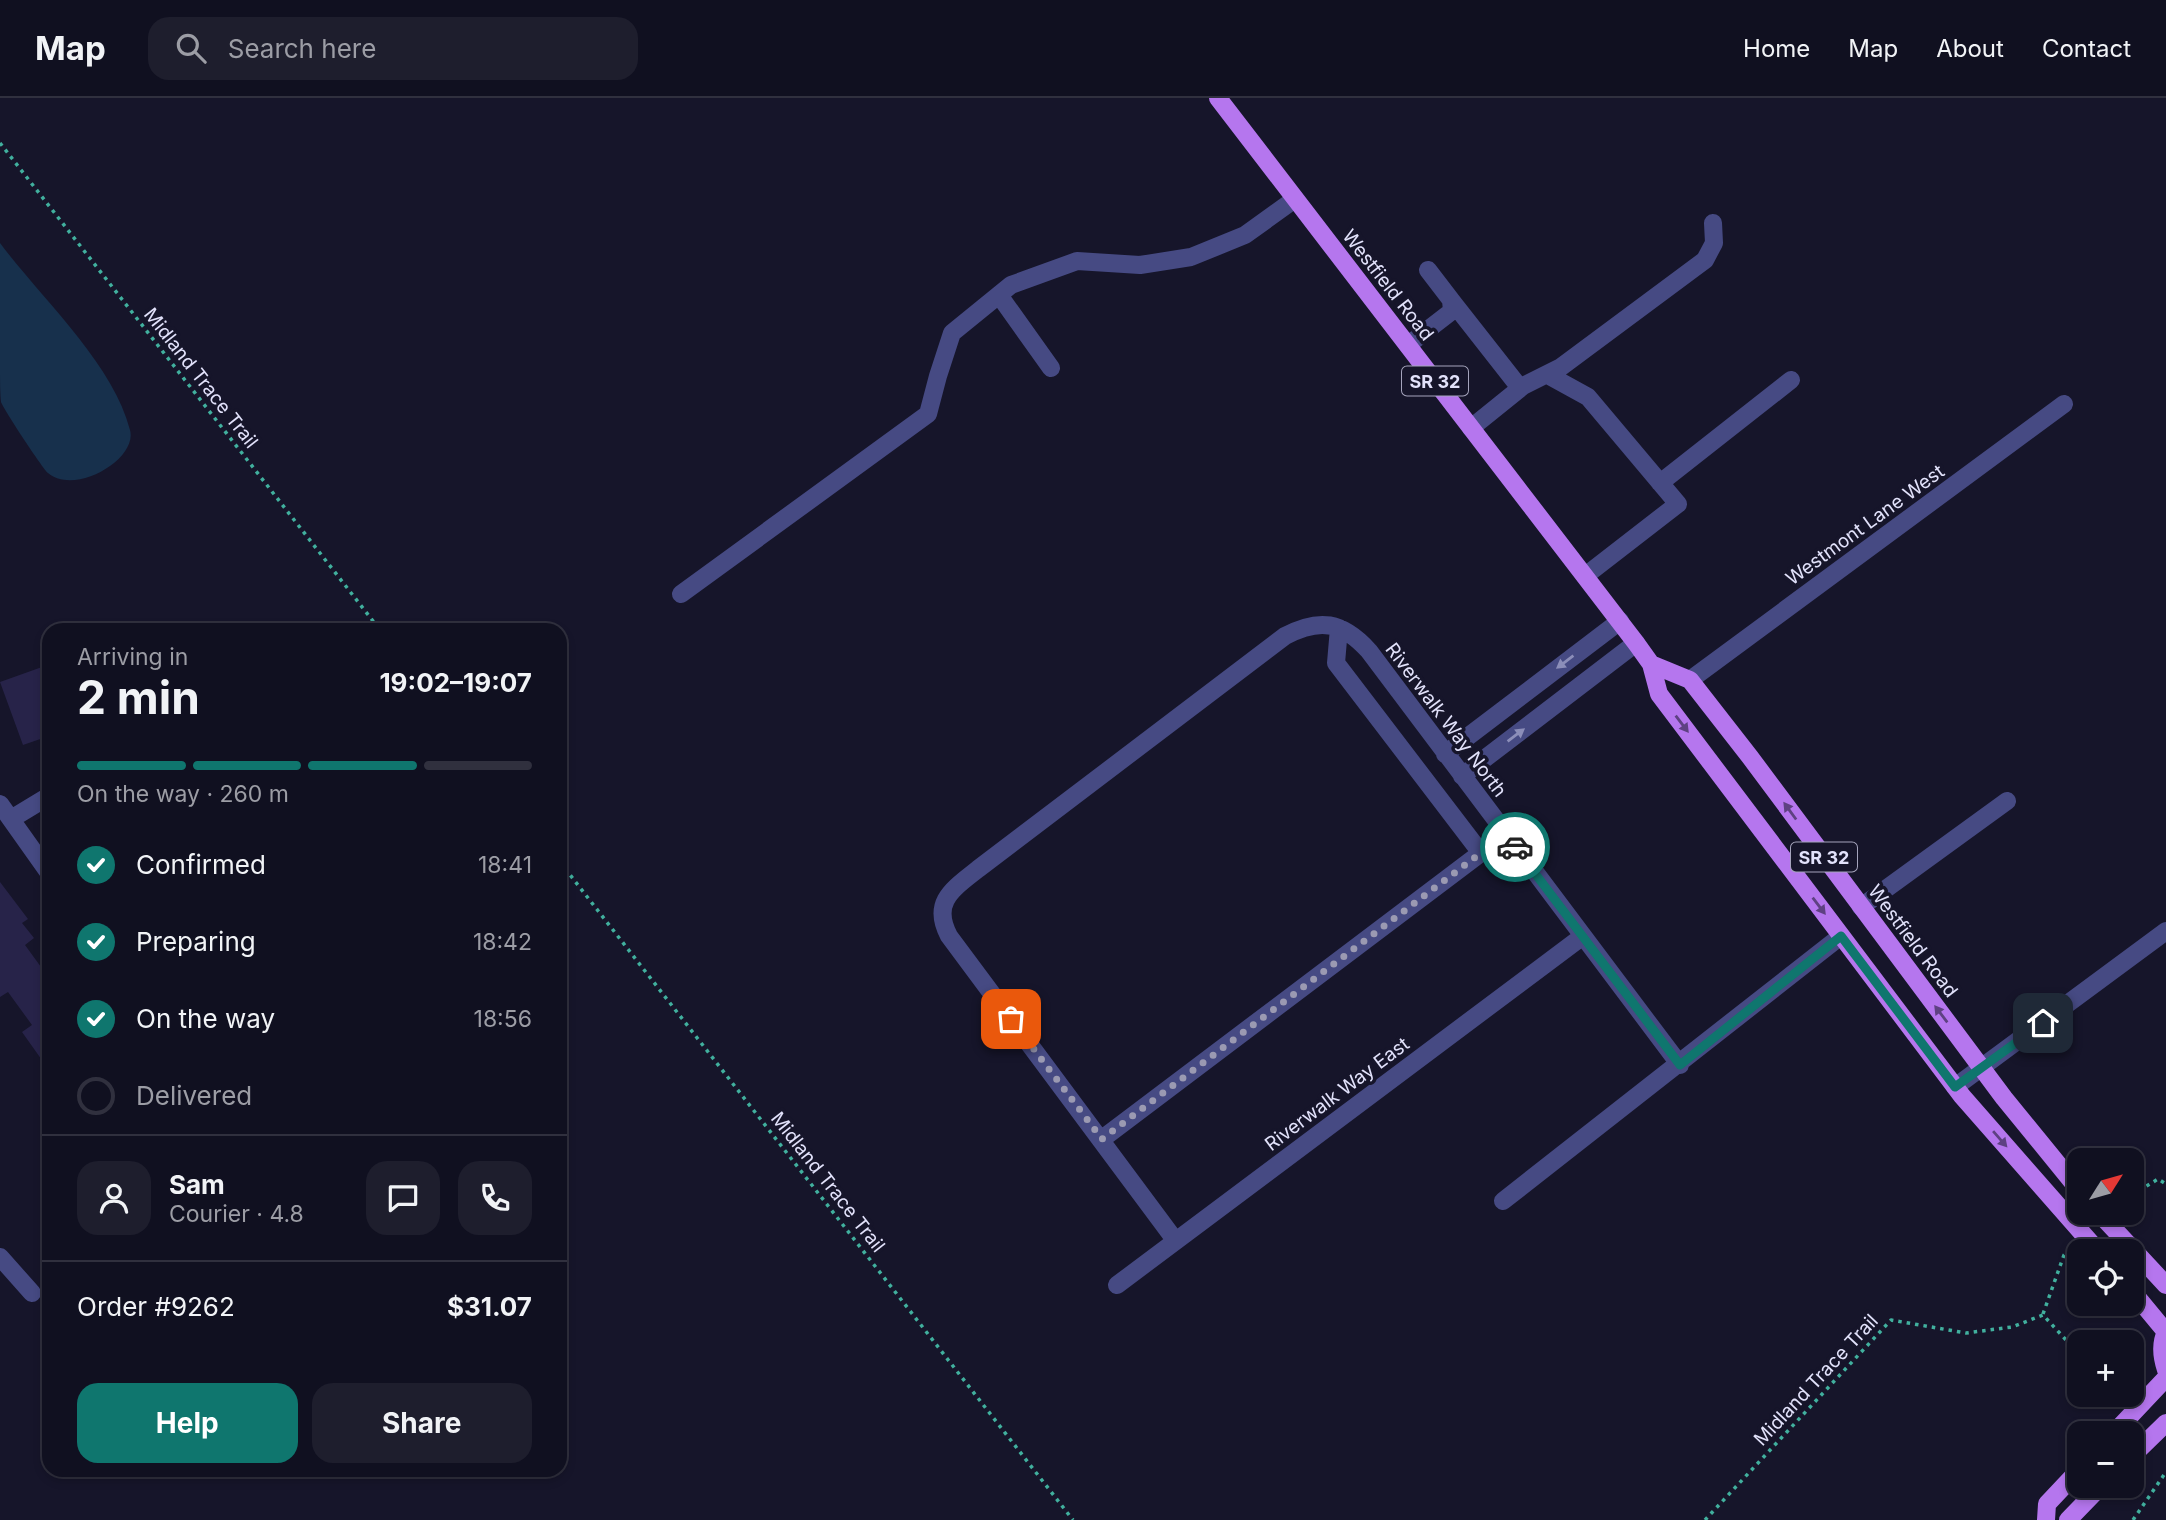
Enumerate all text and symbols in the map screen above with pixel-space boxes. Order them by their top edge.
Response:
search box [148,17,638,80]
text: Map [35,28,106,68]
icon: search [172,29,210,67]
text: Search here [228,33,376,64]
text: Home [1743,34,1810,63]
text: Map [1848,34,1898,63]
text: About [1936,34,2004,63]
text: Contact [2042,34,2131,63]
street label: Westfield Road [1337,225,1439,345]
street label: Midland Trace Trail [139,303,263,453]
road number: SR 32 [1402,366,1468,396]
street label: Westmont Lane West [1781,460,1949,590]
street label: Riverwalk Way North [1381,638,1511,802]
text: Arriving in [77,643,188,671]
one-way arrow [1556,655,1574,669]
text: 19:02–19:07 [379,667,532,698]
text: 2 min [77,669,200,725]
one-way arrow [1674,715,1688,733]
one-way arrow [1507,727,1525,742]
text: On the way · 260 m [77,780,289,808]
one-way arrow [1784,802,1798,820]
courier [1480,812,1550,882]
icon: car [1496,828,1534,866]
road number: SR 32 [1791,842,1857,872]
icon: check [77,846,115,884]
text: Confirmed [136,849,266,880]
text: 18:41 [478,851,532,879]
street label: Westfield Road [1863,880,1963,1002]
one-way arrow [1811,896,1826,914]
icon: check [77,923,115,961]
text: Preparing [136,926,256,957]
text: 18:42 [473,928,532,956]
pin [981,989,1041,1049]
pin [2013,993,2073,1053]
icon: check [77,1000,115,1038]
icon: bag [992,1000,1030,1038]
text: On the way [136,1003,275,1034]
icon: home [2024,1004,2062,1042]
text: 18:56 [474,1005,532,1033]
one-way arrow [1933,1005,1948,1023]
street label: Riverwalk Way East [1260,1032,1414,1156]
text: Delivered [136,1080,252,1111]
street label: Midland Trace Trail [766,1107,890,1257]
one-way arrow [1992,1130,2007,1147]
north arrow [2067,1148,2144,1225]
map controls [2067,1148,2144,1498]
button: person [77,1161,151,1235]
button: chat [366,1161,440,1235]
button: phone [458,1161,532,1235]
text: Sam [169,1169,225,1200]
text: Courier · 4.8 [169,1200,304,1228]
button: locate [2067,1239,2144,1316]
text: Order #9262 [77,1291,235,1322]
text: $31.07 [447,1291,532,1322]
street label: Midland Trace Trail [1749,1309,1883,1451]
button: + [2067,1330,2144,1407]
button: Help [77,1383,298,1463]
button: Share [312,1383,532,1463]
button: − [2067,1421,2144,1498]

